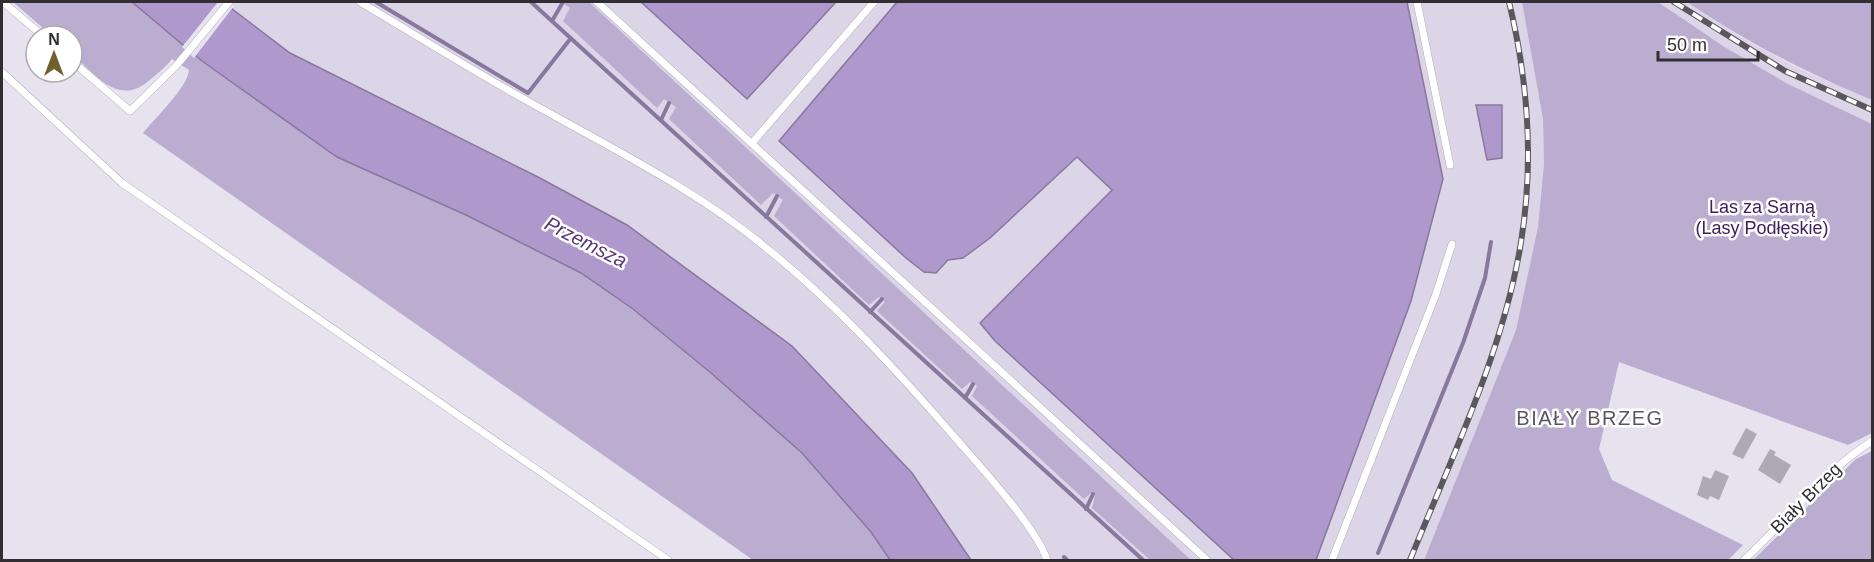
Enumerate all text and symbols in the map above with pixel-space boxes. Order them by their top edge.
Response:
north arrow [24,24,84,84]
scale bar [1658,24,1758,62]
text: N [48,31,60,48]
text: 50 m [1667,35,1707,55]
park label: Las za Sarną (Lasy Podłęskie) [1695,197,1829,238]
water label: Przemsza [541,212,631,272]
district label: BIAŁY BRZEG [1516,407,1664,429]
street label: Biały Brzeg [1767,459,1845,537]

